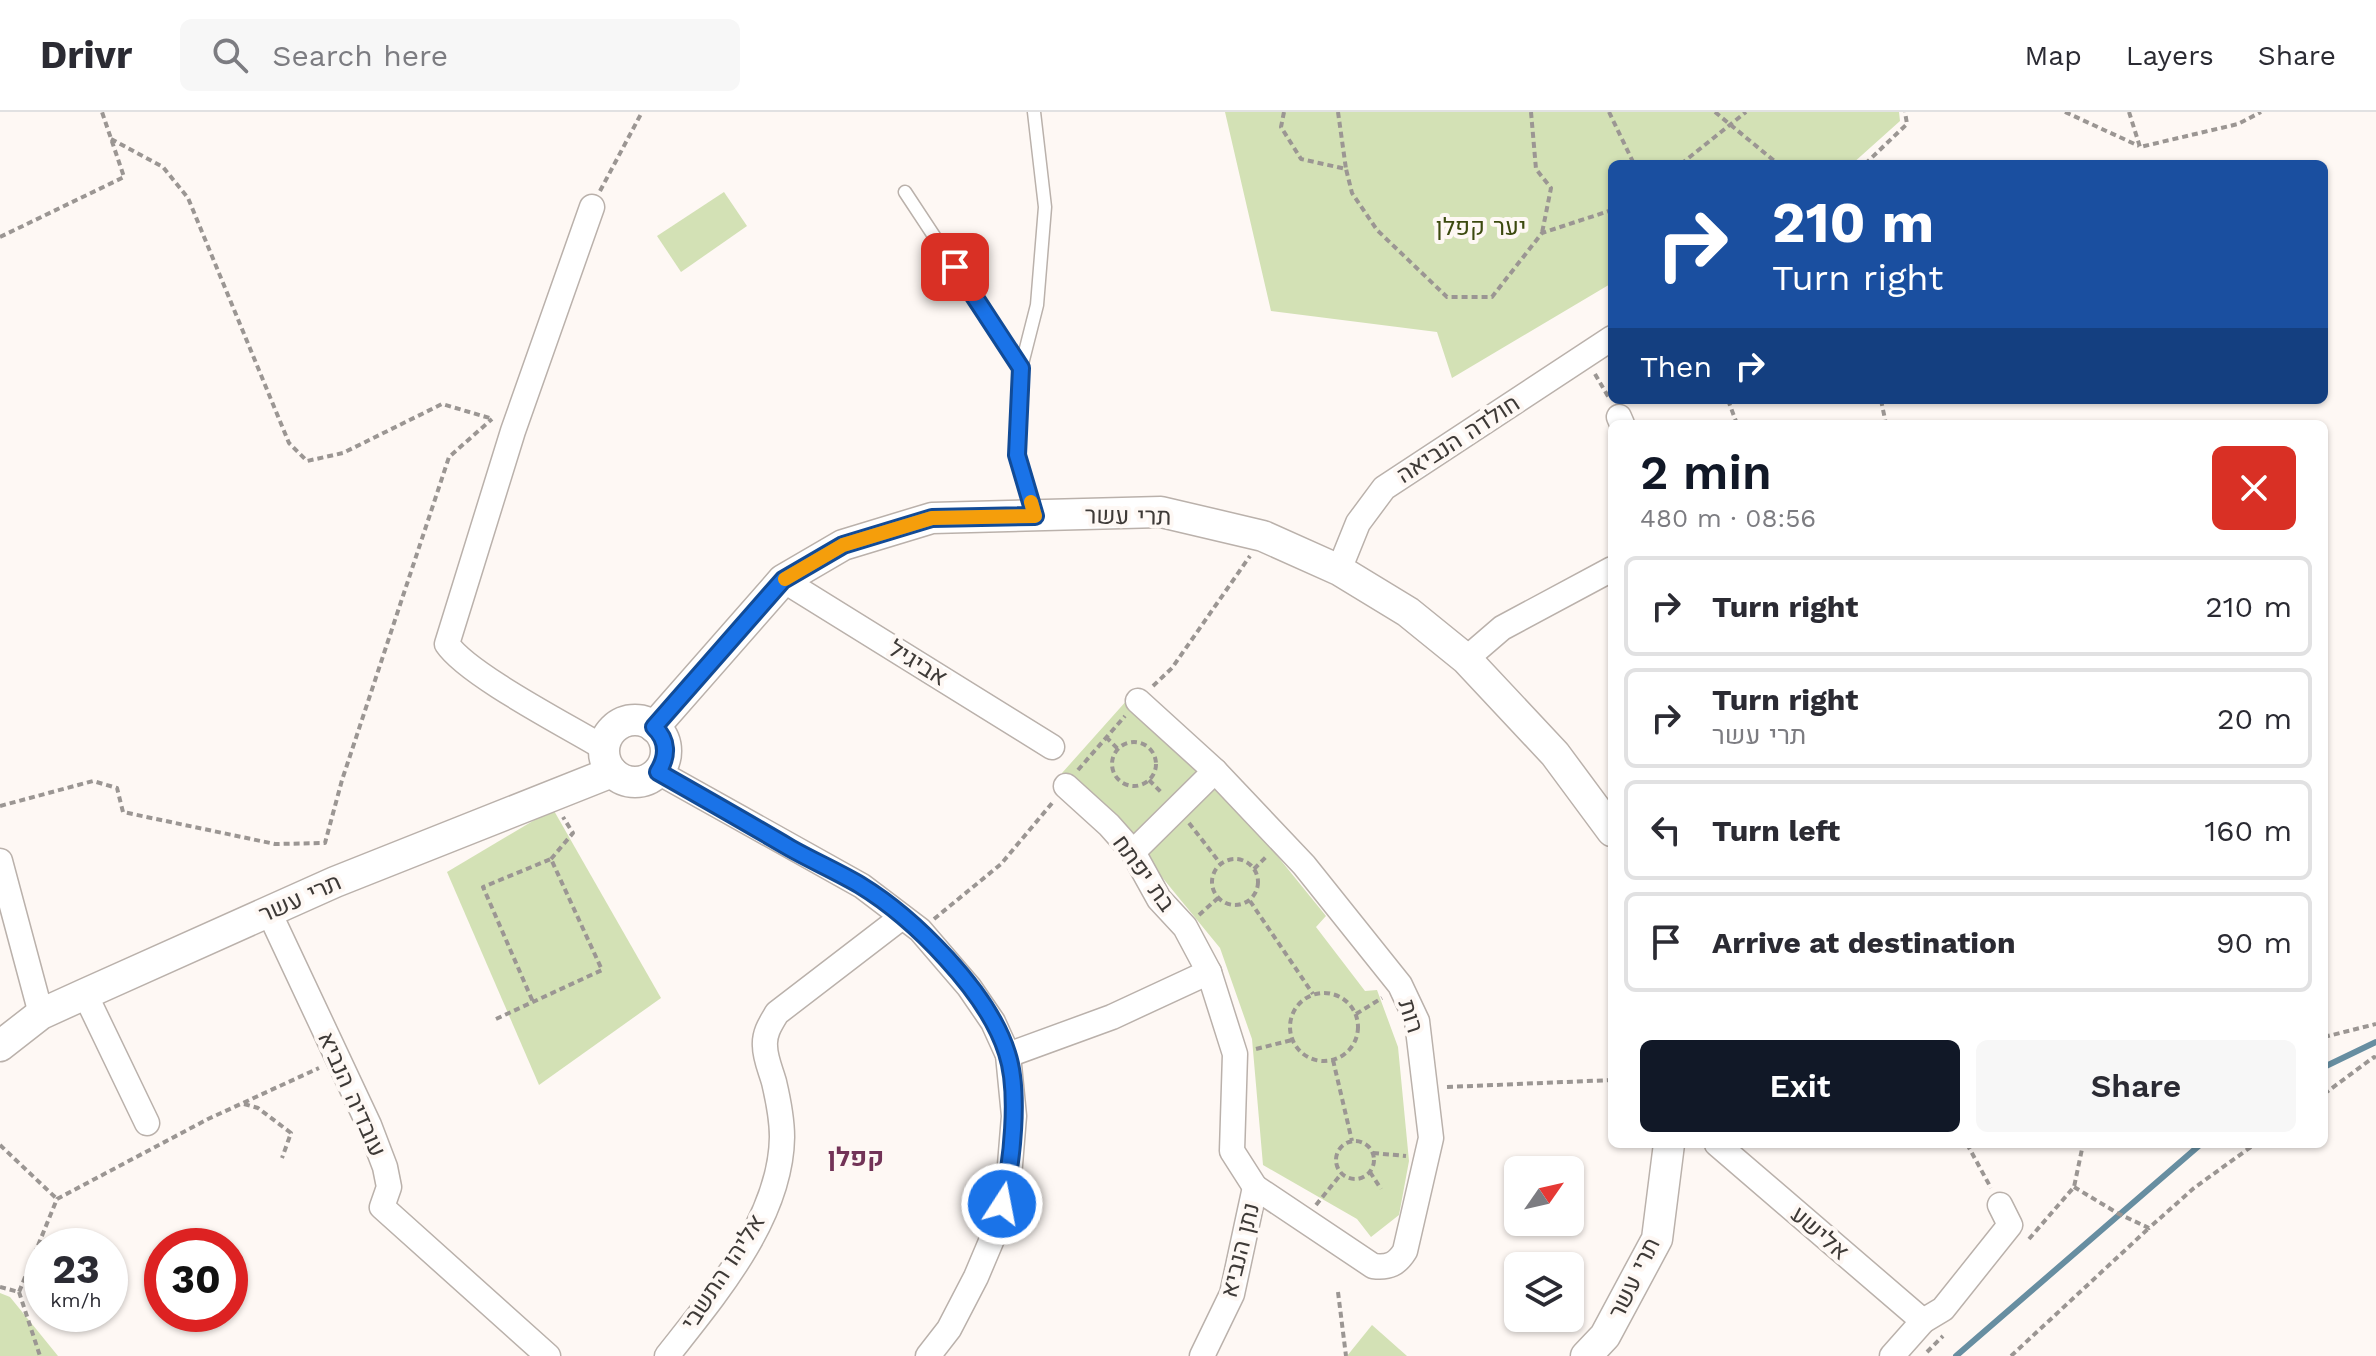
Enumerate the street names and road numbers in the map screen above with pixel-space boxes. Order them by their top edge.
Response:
street label: חולדה הנביאה [1391,389,1525,489]
street label: תרי עשר [1084,501,1172,531]
street label: אביגיל [883,634,953,692]
street label: בת יפתח [1107,829,1181,917]
street label: תרי עשר [255,868,345,928]
street label: רות [1392,996,1430,1036]
street label: עובדיה הנביא [312,1027,392,1161]
street label: נתן הנביא [1215,1200,1265,1300]
street label: אלישע [1785,1200,1855,1266]
street label: אליהו התשבי [675,1209,771,1335]
street label: תרי עשר [1602,1233,1666,1323]

